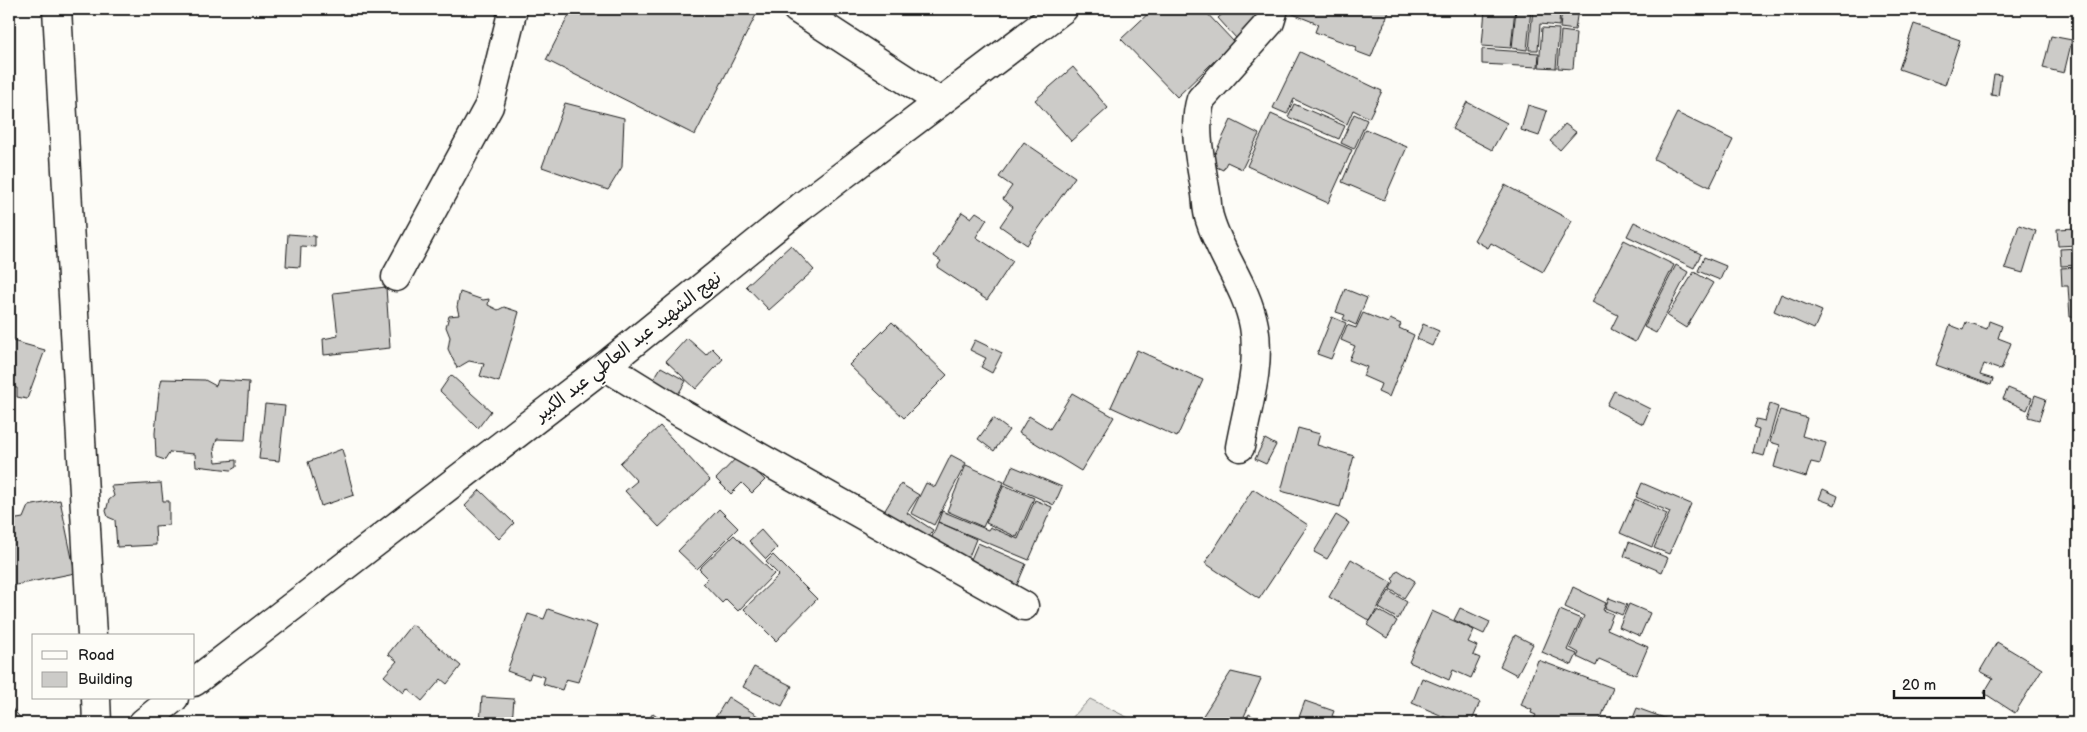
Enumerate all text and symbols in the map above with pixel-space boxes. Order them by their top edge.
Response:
street label: نهج الشهيد عبد العاطي عبد الكبير [529,267,729,431]
legend [32,634,195,700]
text: Road [78,646,114,665]
scale bar [1894,667,1984,699]
text: Building [78,670,133,689]
text: 20 m [1902,676,1936,695]

